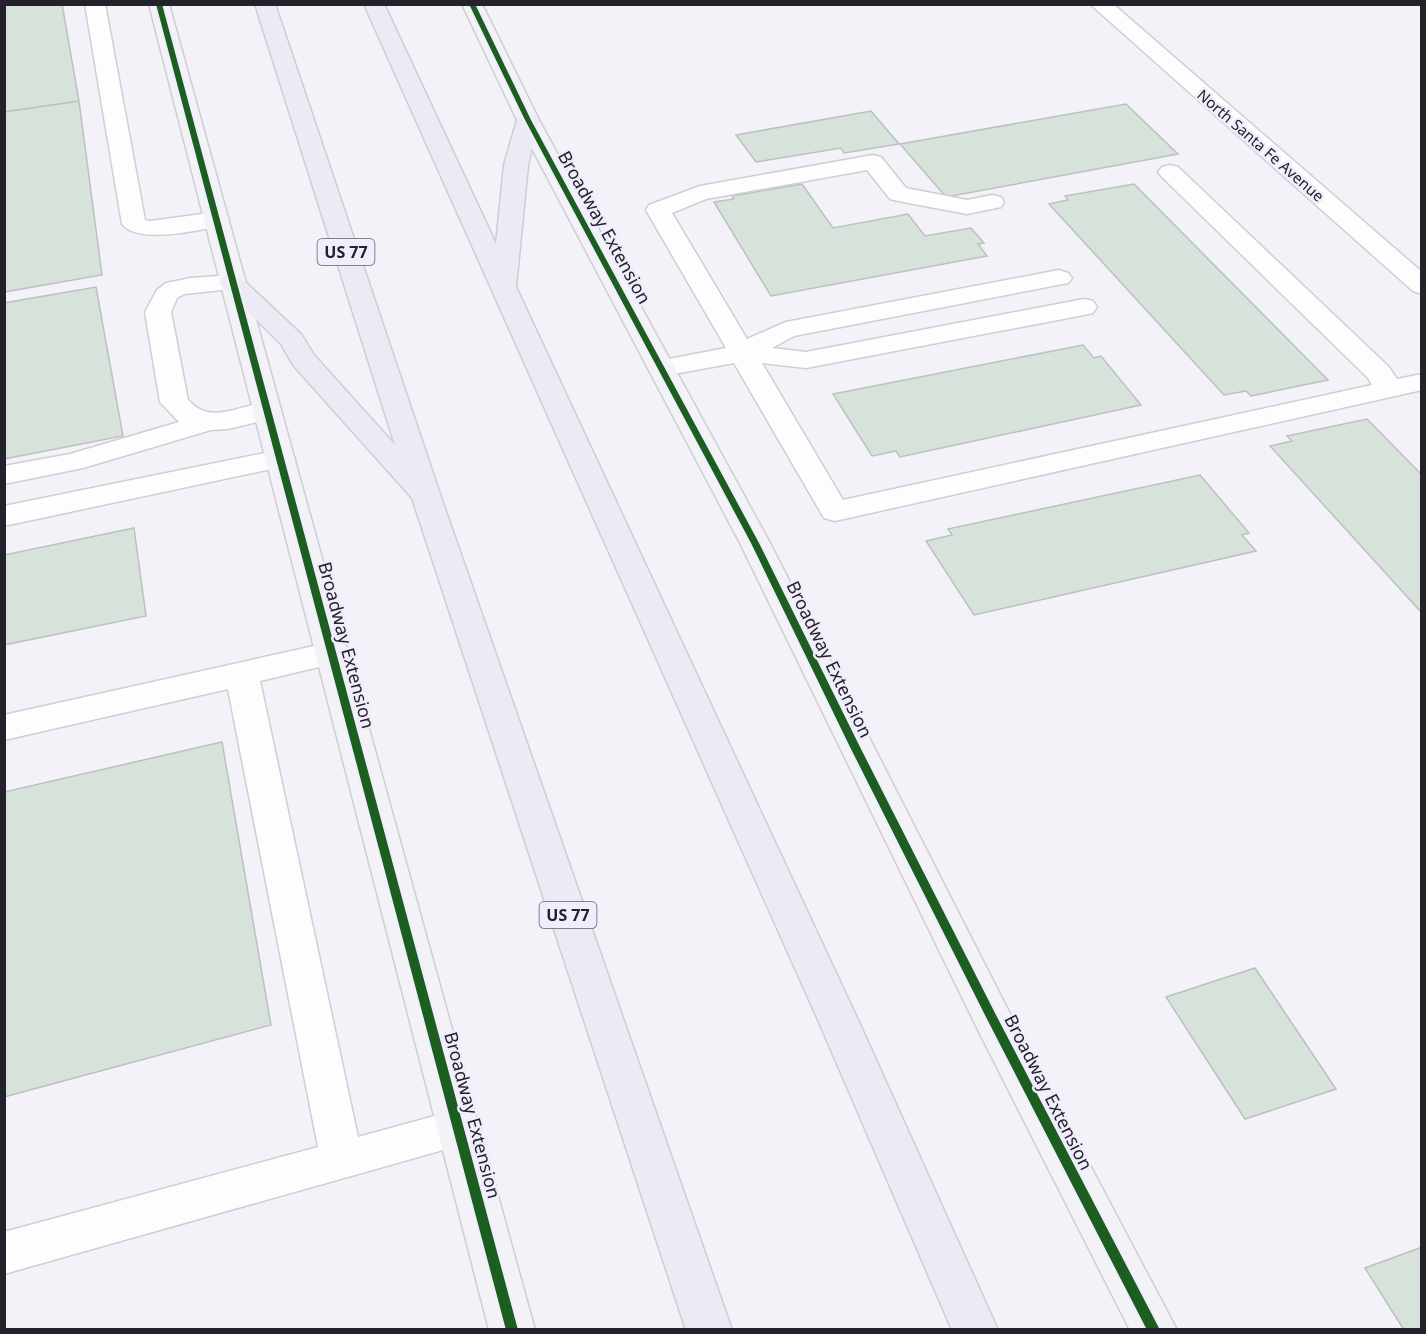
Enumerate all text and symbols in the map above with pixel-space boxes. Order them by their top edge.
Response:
street label: North Santa Fe Avenue [1193,84,1329,206]
street label: Broadway Extension [553,146,657,308]
road number: US 77 [318,239,374,265]
street label: Broadway Extension [313,559,381,731]
street label: Broadway Extension [782,577,878,741]
road number: US 77 [540,902,596,928]
street label: Broadway Extension [999,1010,1099,1174]
street label: Broadway Extension [439,1029,507,1201]

